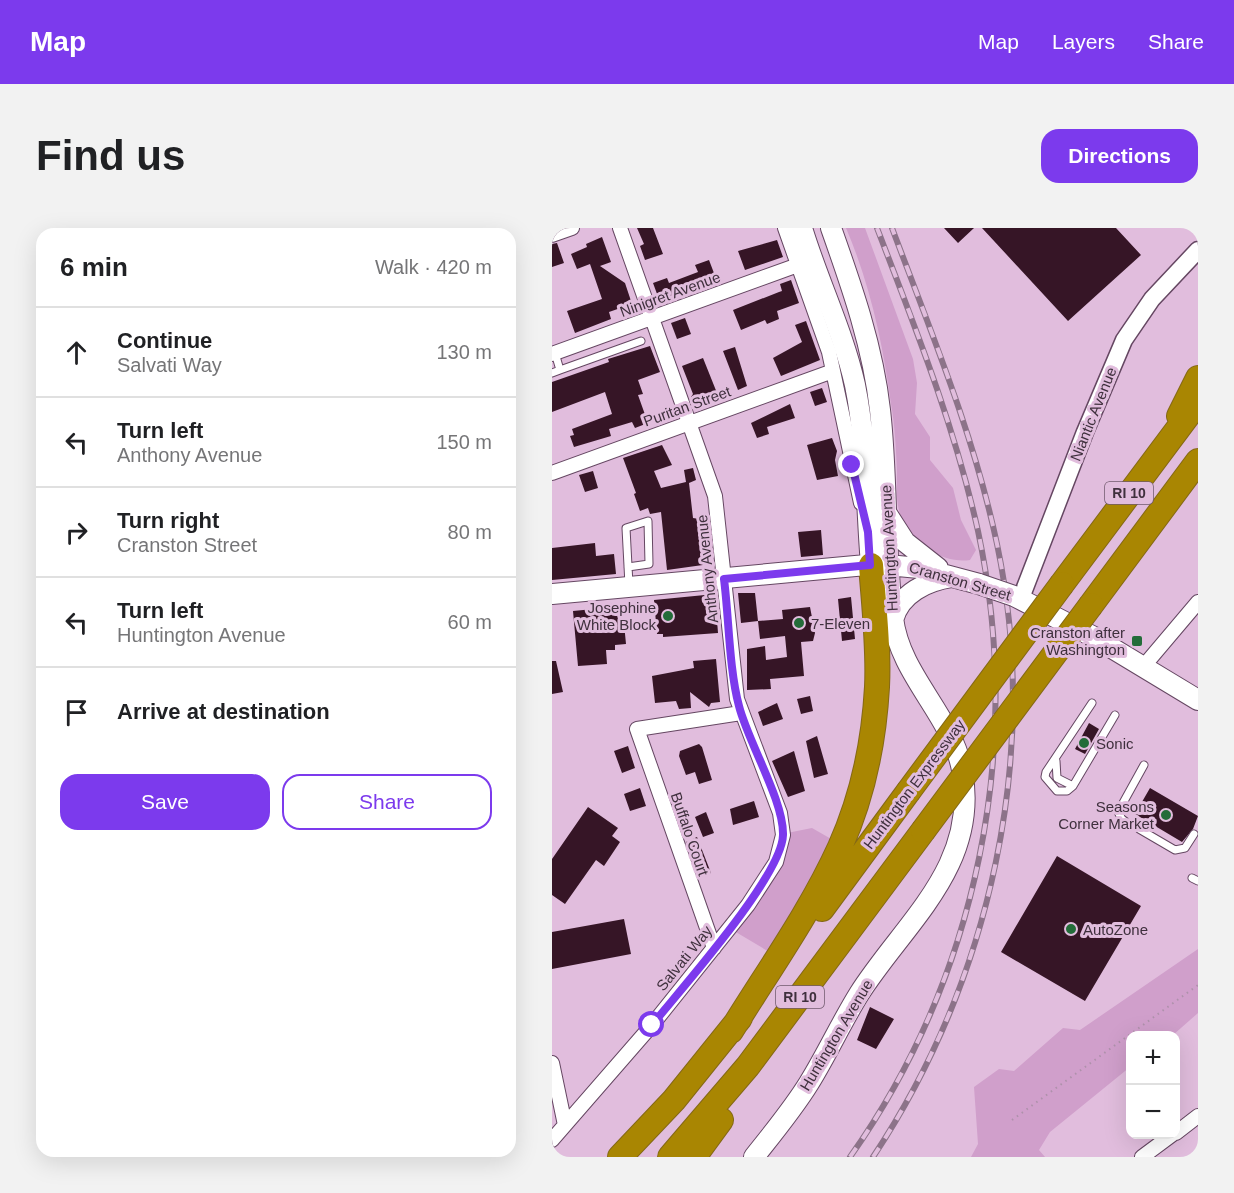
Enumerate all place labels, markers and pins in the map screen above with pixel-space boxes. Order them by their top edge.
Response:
place label: Josephine White Block [577,599,656,633]
marker: Josephine White Block [661,609,675,623]
place label: 7-Eleven [811,615,870,632]
marker: 7-Eleven [792,616,806,630]
place label: Cranston after Washington [1030,624,1125,658]
marker: Cranston after Washington [1130,634,1144,648]
place label: Sonic [1096,735,1134,752]
marker: Sonic [1077,736,1091,750]
place label: Seasons Corner Market [1058,798,1155,832]
marker: Seasons Corner Market [1159,808,1173,822]
place label: AutoZone [1083,921,1148,938]
marker: AutoZone [1064,922,1078,936]

